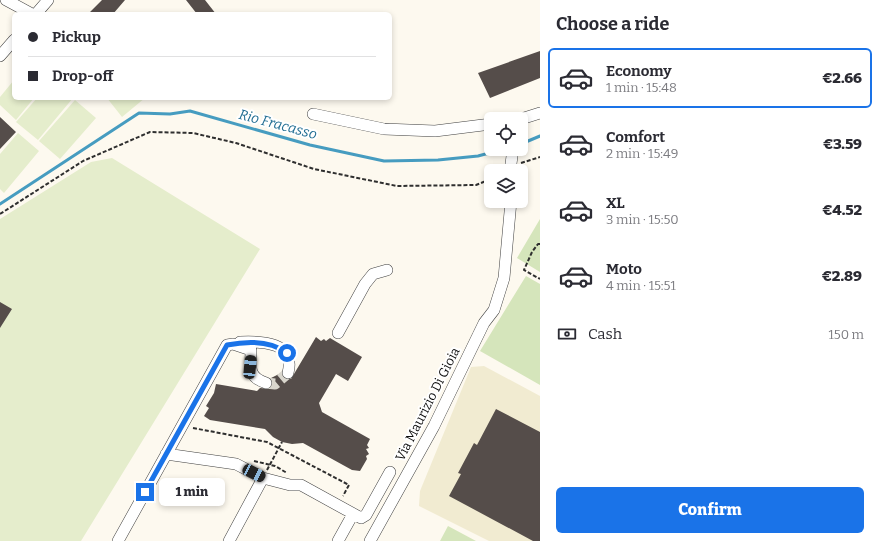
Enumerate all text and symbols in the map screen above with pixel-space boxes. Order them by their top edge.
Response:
text: Choose a ride [556,13,669,35]
text: Pickup [52,28,101,46]
icon: car [558,60,594,96]
text: Economy [606,62,672,80]
text: Drop-off [52,67,113,85]
text: €2.66 [822,69,862,87]
text: 1 min · 15:48 [606,80,677,95]
water label: Rio Fracasso [237,106,319,143]
map controls [484,112,528,208]
button: locate [484,112,528,156]
icon: car [558,126,594,162]
text: Comfort [606,128,665,146]
text: €3.59 [823,135,862,153]
text: 2 min · 15:49 [606,146,678,161]
button: layers [484,164,528,208]
icon: car [558,192,594,228]
text: XL [606,194,625,212]
text: €4.52 [822,201,862,219]
text: 3 min · 15:50 [606,212,679,227]
icon: car [558,258,594,294]
text: Moto [606,260,642,278]
text: €2.89 [822,267,862,285]
text: 4 min · 15:51 [606,278,676,293]
icon: cash [556,323,578,345]
text: Cash [588,325,622,343]
text: 150 m [828,327,864,342]
route start [278,344,296,362]
street label: Via Maurizio Di Gioia [392,345,463,463]
car [243,354,257,380]
car [241,462,267,484]
callout: 1 min [159,478,225,506]
route end [136,483,154,501]
text: 1 min [175,484,209,499]
button: Confirm [556,487,864,533]

